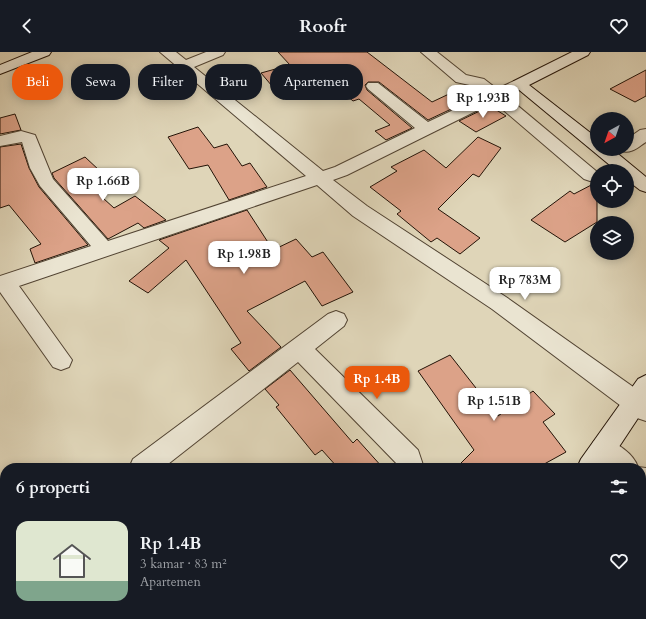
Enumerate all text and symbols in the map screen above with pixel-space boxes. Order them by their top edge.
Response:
text: Roofr [299,14,347,39]
icon: back [16,15,38,37]
icon: heart [608,15,630,37]
chip: Beli [12,64,63,100]
chip: Sewa [71,64,130,100]
chip: Filter [138,64,197,100]
chip: Baru [205,64,262,100]
chip: Apartemen [270,64,363,100]
pin: Rp 1.93B [442,85,524,119]
text: Rp 1.93B [456,89,510,107]
north arrow [590,112,634,156]
map controls [590,112,634,260]
button: locate [590,164,634,208]
pin: Rp 1.66B [62,168,144,202]
text: Rp 1.66B [76,172,130,190]
button: layers [590,216,634,260]
pin: Rp 1.98B [203,241,285,275]
text: Rp 1.98B [217,245,271,263]
pin: Rp 783M [488,267,562,301]
text: Rp 783M [498,271,552,289]
pin: Rp 1.4B [340,366,414,400]
text: Rp 1.4B [354,370,400,388]
pin: Rp 1.51B [453,388,535,422]
text: Rp 1.51B [467,392,521,410]
text: 6 properti [16,476,90,499]
icon: filters [608,476,630,498]
text: Rp 1.4B [140,532,201,555]
icon: home [48,537,96,585]
icon: heart [608,550,630,572]
text: 3 kamar · 83 m² [140,555,227,573]
text: Apartemen [140,573,201,591]

